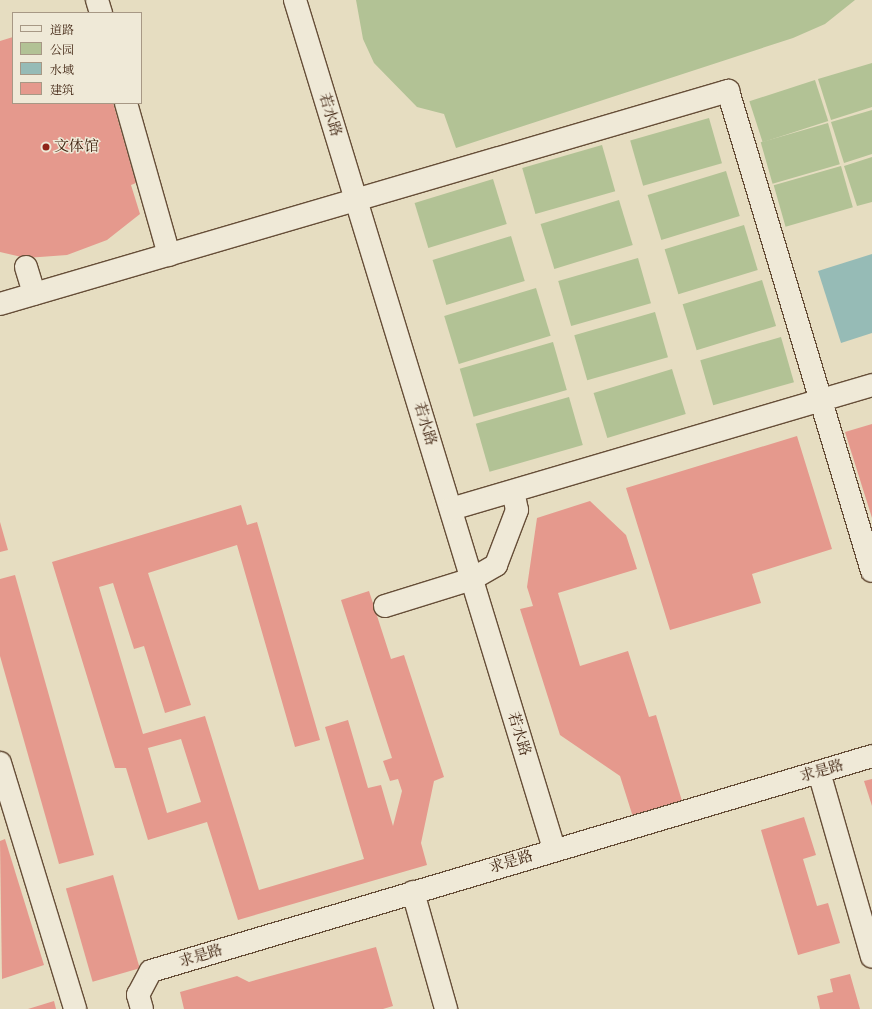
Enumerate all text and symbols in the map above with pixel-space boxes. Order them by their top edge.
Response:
legend [12,12,142,104]
text: 道路 [50,23,74,37]
text: 公园 [50,43,74,57]
text: 水域 [50,63,74,77]
text: 建筑 [50,83,74,97]
street label: 若水路 [315,91,345,139]
place label: 文体馆 [54,138,99,156]
marker: 文体馆 [41,142,51,152]
street label: 若水路 [410,400,440,448]
street label: 若水路 [504,710,534,758]
street label: 求是路 [798,756,846,786]
street label: 求是路 [487,847,535,877]
street label: 求是路 [177,941,225,971]

